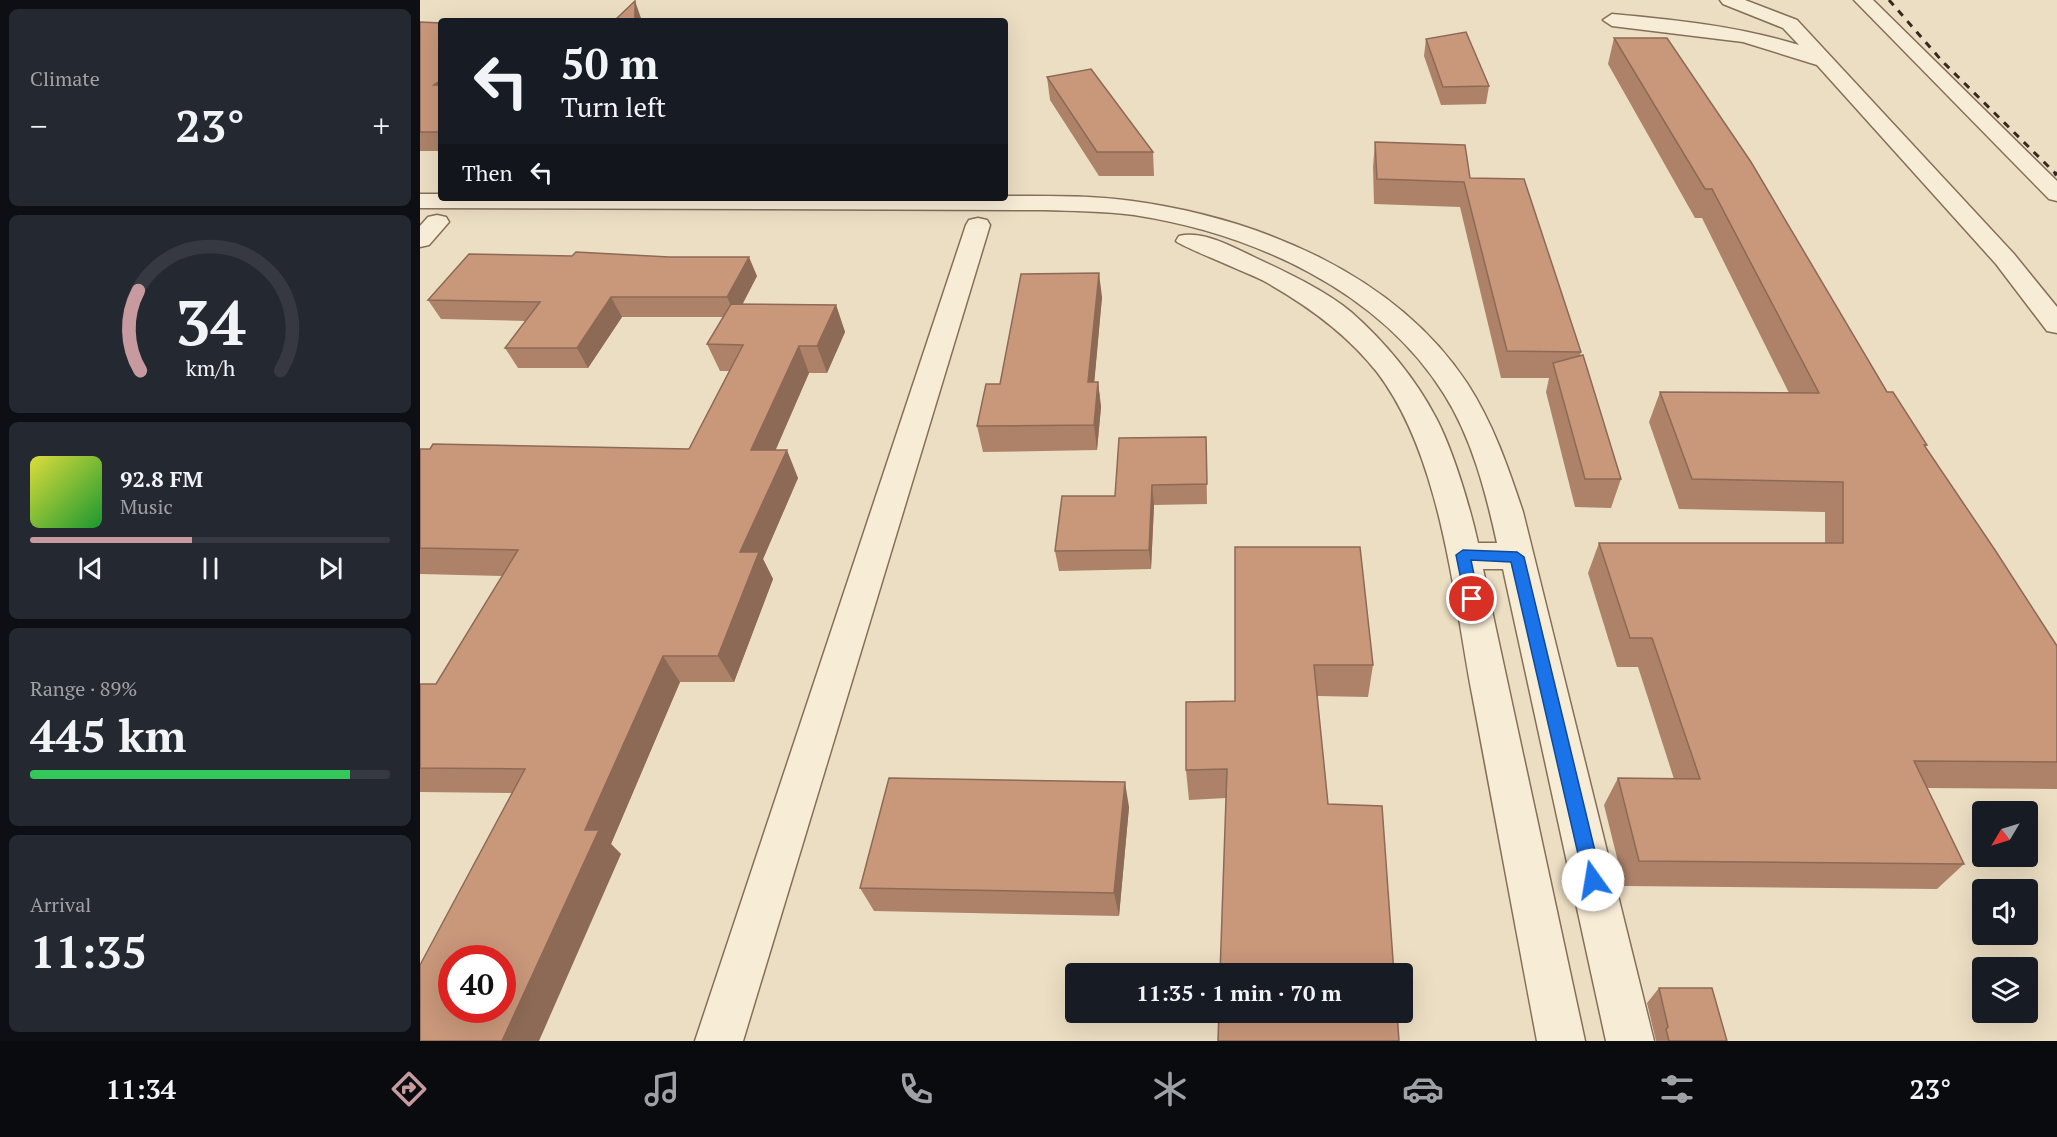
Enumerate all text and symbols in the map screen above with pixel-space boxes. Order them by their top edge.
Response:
text: 50 m [561,35,659,91]
icon: left [462,42,540,120]
text: Climate [30,65,100,92]
text: Turn left [561,89,666,125]
text: 23° [175,95,245,155]
text: − [30,104,48,147]
text: + [372,104,390,147]
icon: left [525,156,558,189]
text: Then [462,158,513,187]
text: 34 [175,280,245,363]
text: km/h [185,355,235,383]
text: 92.8 FM [120,464,203,493]
text: Music [120,493,173,520]
icon: previous [74,552,107,585]
icon: pause [194,552,227,585]
icon: next [314,552,347,585]
pin [1446,573,1497,624]
icon: arrive [1455,582,1488,615]
text: Range · 89% [30,675,137,702]
text: 445 km [30,705,186,765]
north arrow [1972,801,2038,867]
map controls [1972,801,2038,1023]
position arrow [1561,848,1625,912]
button: sound [1972,879,2038,945]
text: Arrival [30,891,91,918]
text: 11:35 [30,921,147,981]
speed limit sign: 40 [438,945,516,1023]
button: layers [1972,957,2038,1023]
text: 11:35 · 1 min · 70 m [1136,978,1342,1007]
icon: directions [388,1068,430,1110]
icon: music [641,1068,683,1110]
icon: phone [895,1068,937,1110]
icon: climate [1149,1068,1191,1110]
icon: car [1402,1068,1444,1110]
icon: filters [1656,1068,1698,1110]
text: 11:34 [106,1071,176,1107]
text: 23° [1909,1071,1951,1107]

